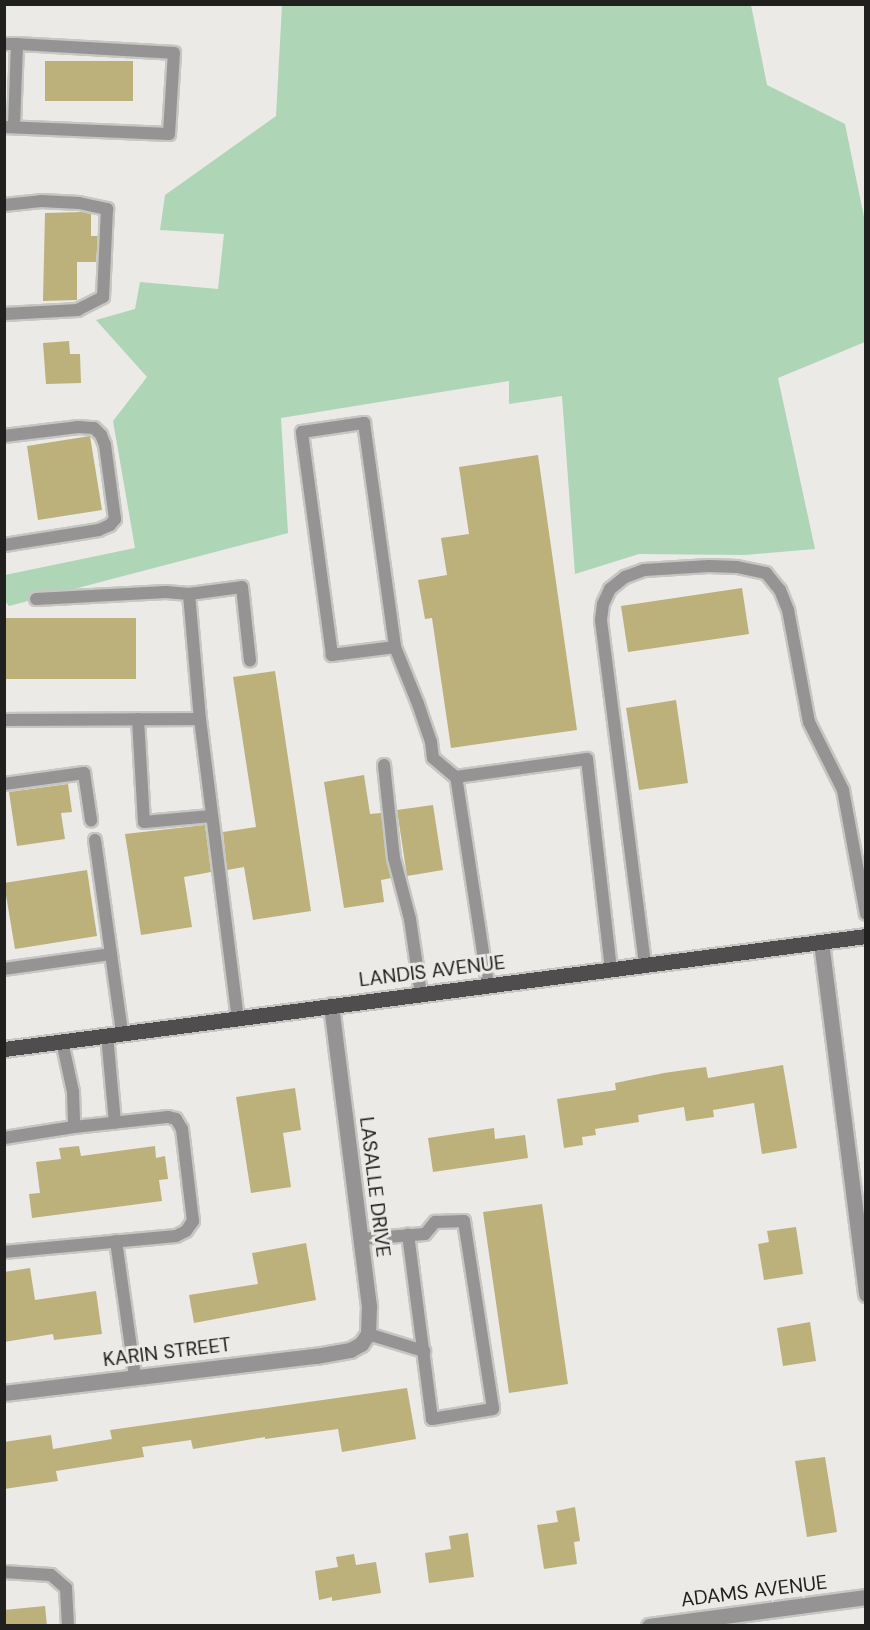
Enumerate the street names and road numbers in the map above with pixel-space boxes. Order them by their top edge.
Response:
street label: LANDIS AVENUE [357,950,507,992]
street label: LASALLE DRIVE [354,1115,396,1259]
street label: KARIN STREET [102,1332,232,1372]
street label: ADAMS AVENUE [679,1570,829,1612]

